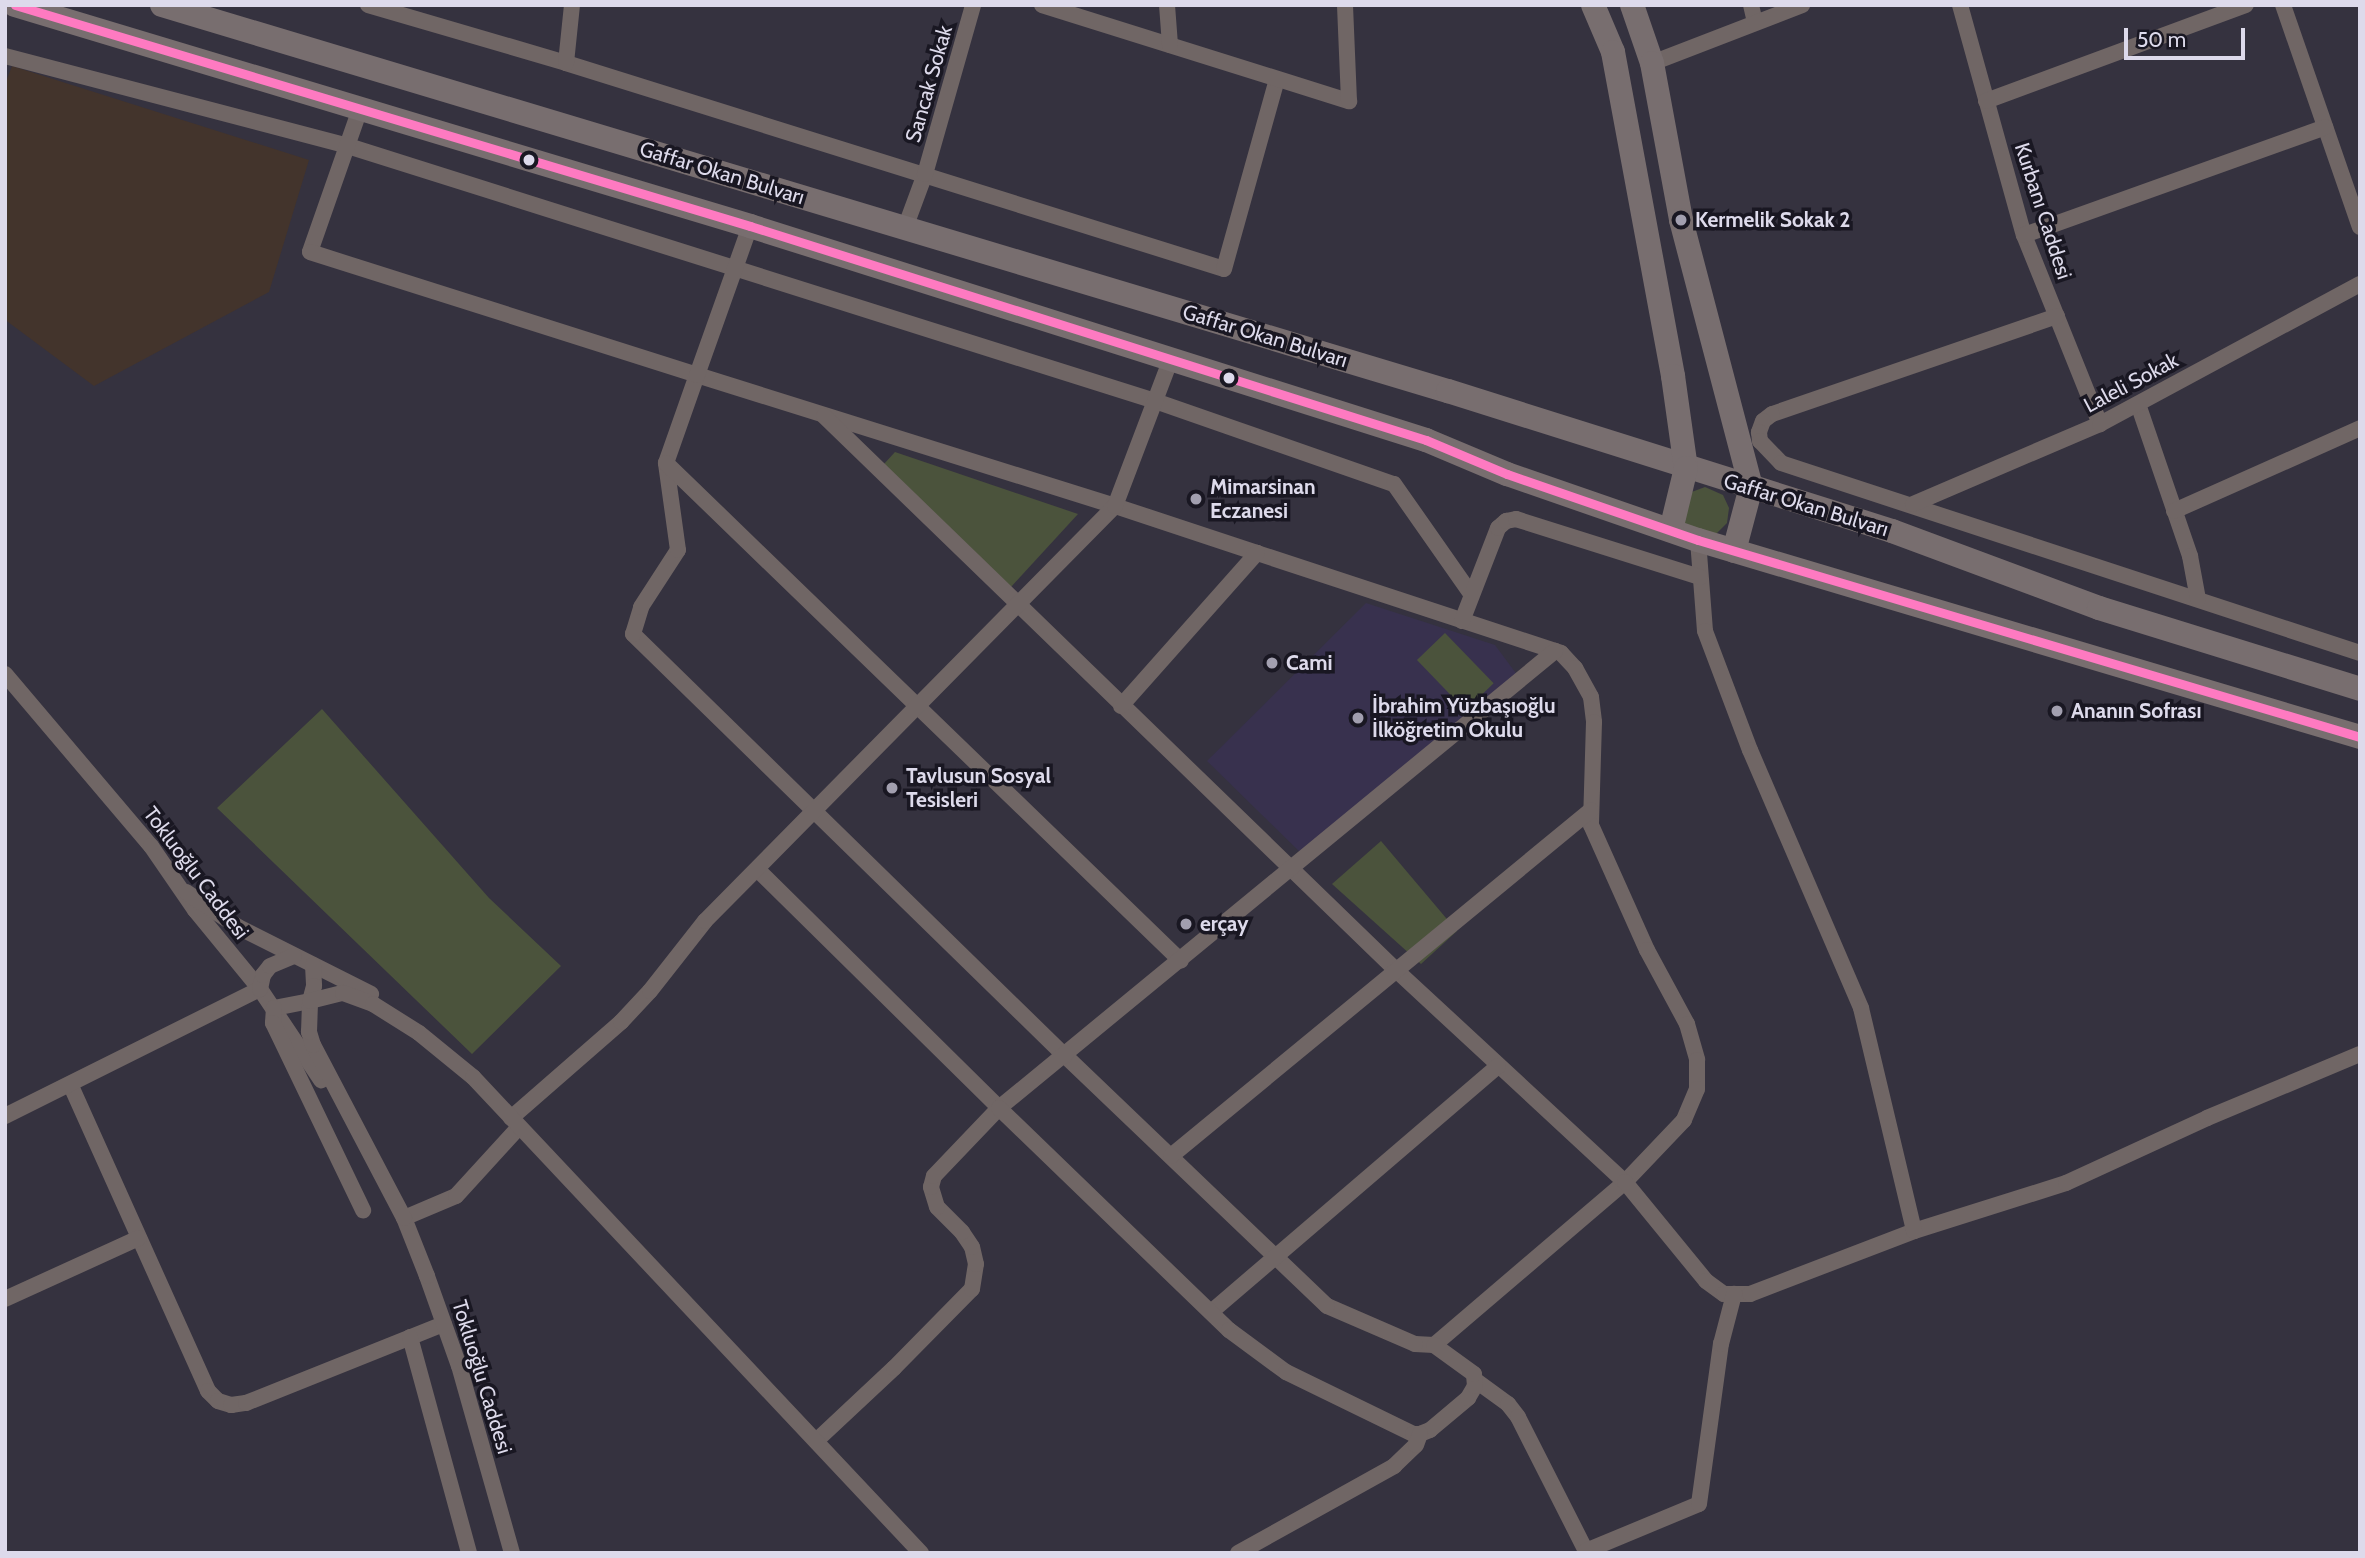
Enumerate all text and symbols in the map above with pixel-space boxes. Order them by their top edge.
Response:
scale bar [2127,14,2248,58]
street label: Sancak Sokak [900,23,958,145]
text: 50 m [2137,27,2186,52]
street label: Gaffar Okan Bulvarı [637,136,807,210]
street label: Kurbanı Caddesi [2009,140,2077,282]
unlabelled marker [522,153,536,167]
place label: Kermelik Sokak 2 [1695,207,1850,233]
marker: Kermelik Sokak 2 [1673,212,1689,228]
street label: Gaffar Okan Bulvarı [1180,299,1350,373]
street label: Laleli Sokak [2080,348,2182,418]
unlabelled marker [1222,371,1236,385]
street label: Gaffar Okan Bulvarı [1721,468,1891,542]
place label: Mimarsinan Eczanesi [1210,474,1316,524]
marker: Mimarsinan Eczanesi [1188,491,1204,507]
place label: Cami [1286,650,1333,676]
marker: Cami [1264,655,1280,671]
place label: İbrahim Yüzbaşıoğlu İlköğretim Okulu [1372,693,1556,743]
place label: Ananın Sofrası [2071,698,2201,724]
marker: Ananın Sofrası [2049,703,2065,719]
marker: İbrahim Yüzbaşıoğlu İlköğretim Okulu [1350,710,1366,726]
place label: Tavlusun Sosyal Tesisleri [906,763,1051,813]
marker: Tavlusun Sosyal Tesisleri [884,780,900,796]
street label: Tokluoğlu Caddesi [138,802,254,944]
place label: erçay [1200,911,1248,937]
marker: erçay [1178,916,1194,932]
street label: Tokluoğlu Caddesi [447,1297,517,1457]

